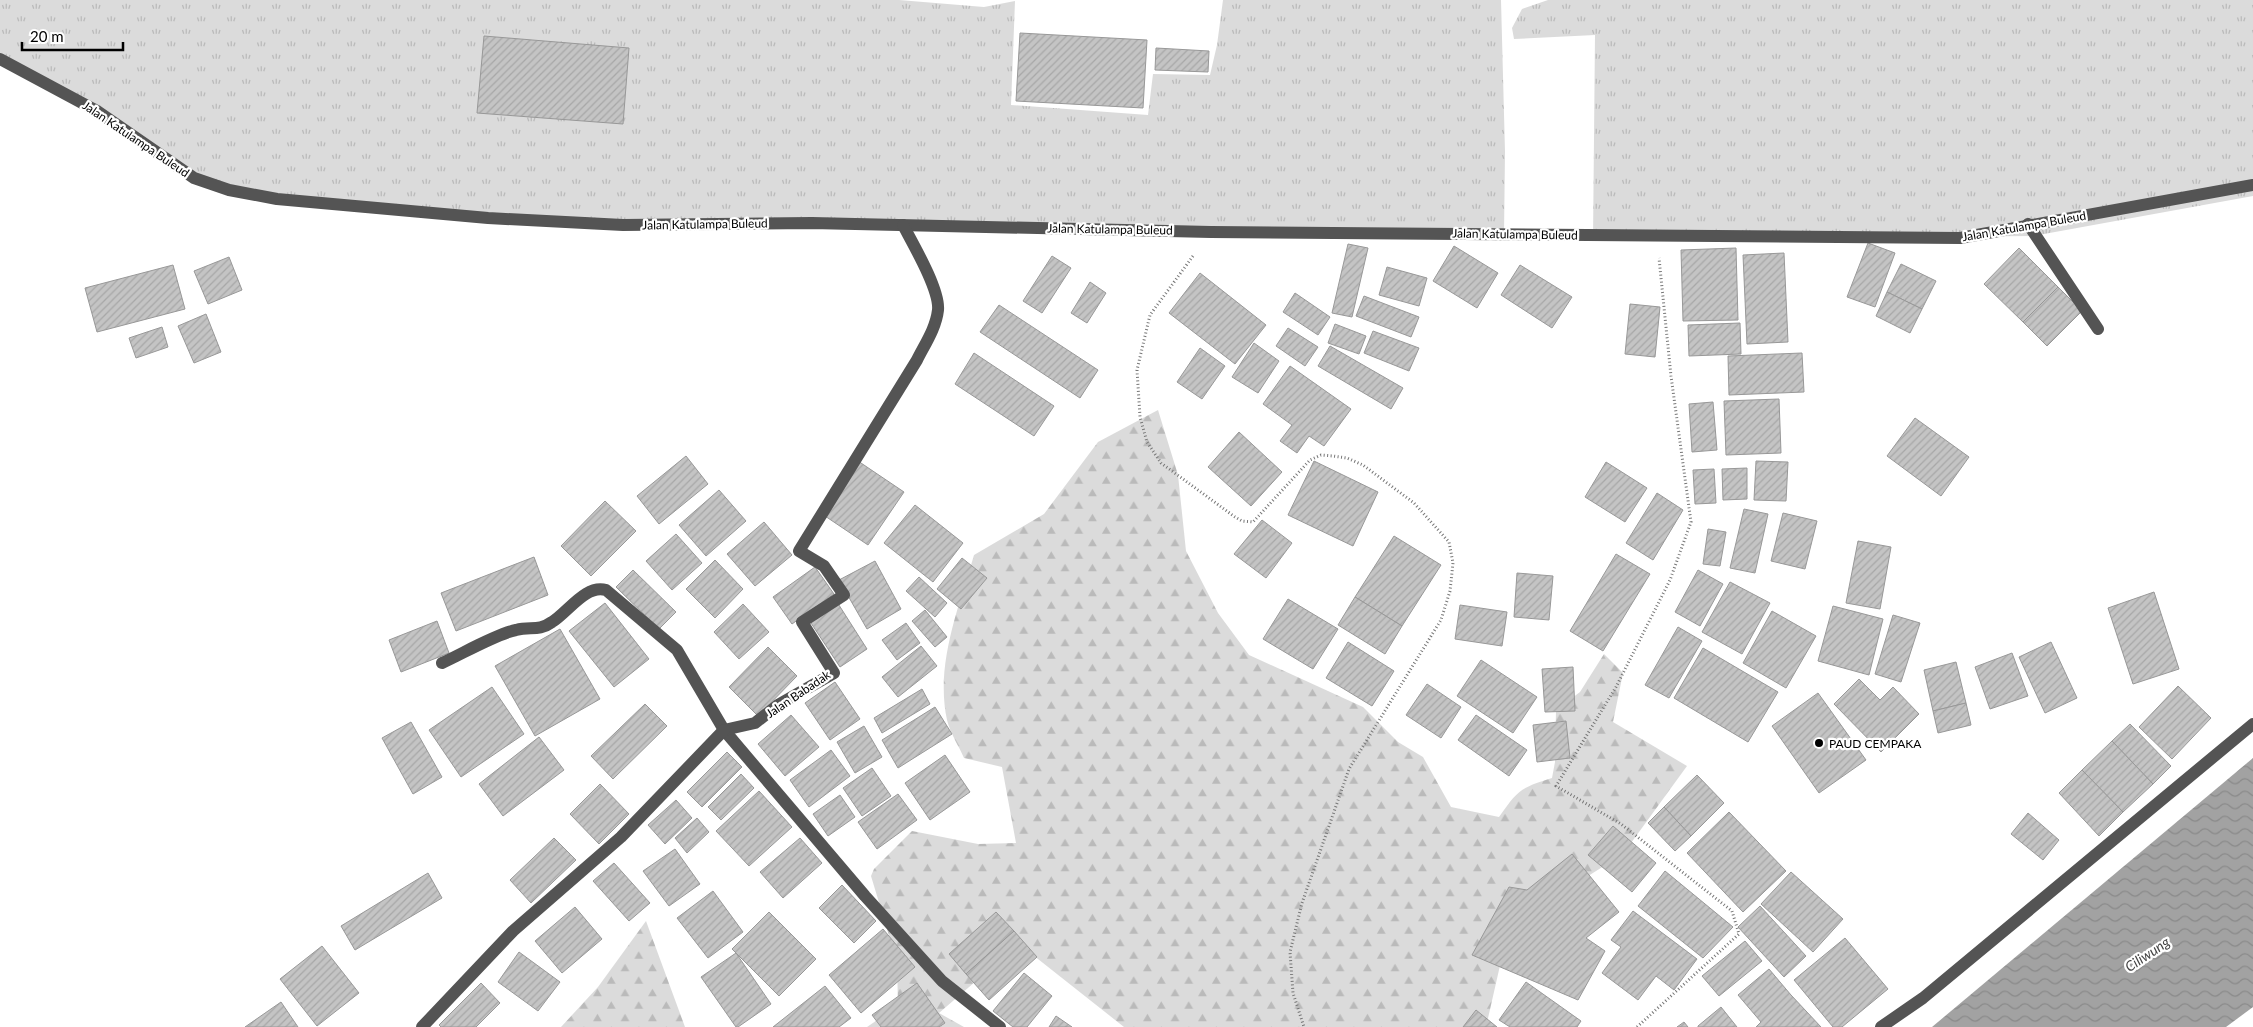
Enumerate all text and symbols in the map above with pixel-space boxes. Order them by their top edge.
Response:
scale bar [22,20,124,52]
text: 20 m [30,27,64,45]
street label: Jalan Katulampa Buleud [80,98,192,180]
street label: Jalan Katulampa Buleud [1961,208,2087,244]
street label: Jalan Katulampa Buleud [642,215,768,233]
street label: Jalan Katulampa Buleud [1047,220,1173,238]
street label: Jalan Katulampa Buleud [1452,225,1578,243]
street label: Jalan Babadak [763,666,834,721]
place label: PAUD CEMPAKA [1829,736,1922,751]
marker: PAUD CEMPAKA [1813,737,1825,749]
water label: Ciliwung [2121,933,2173,975]

